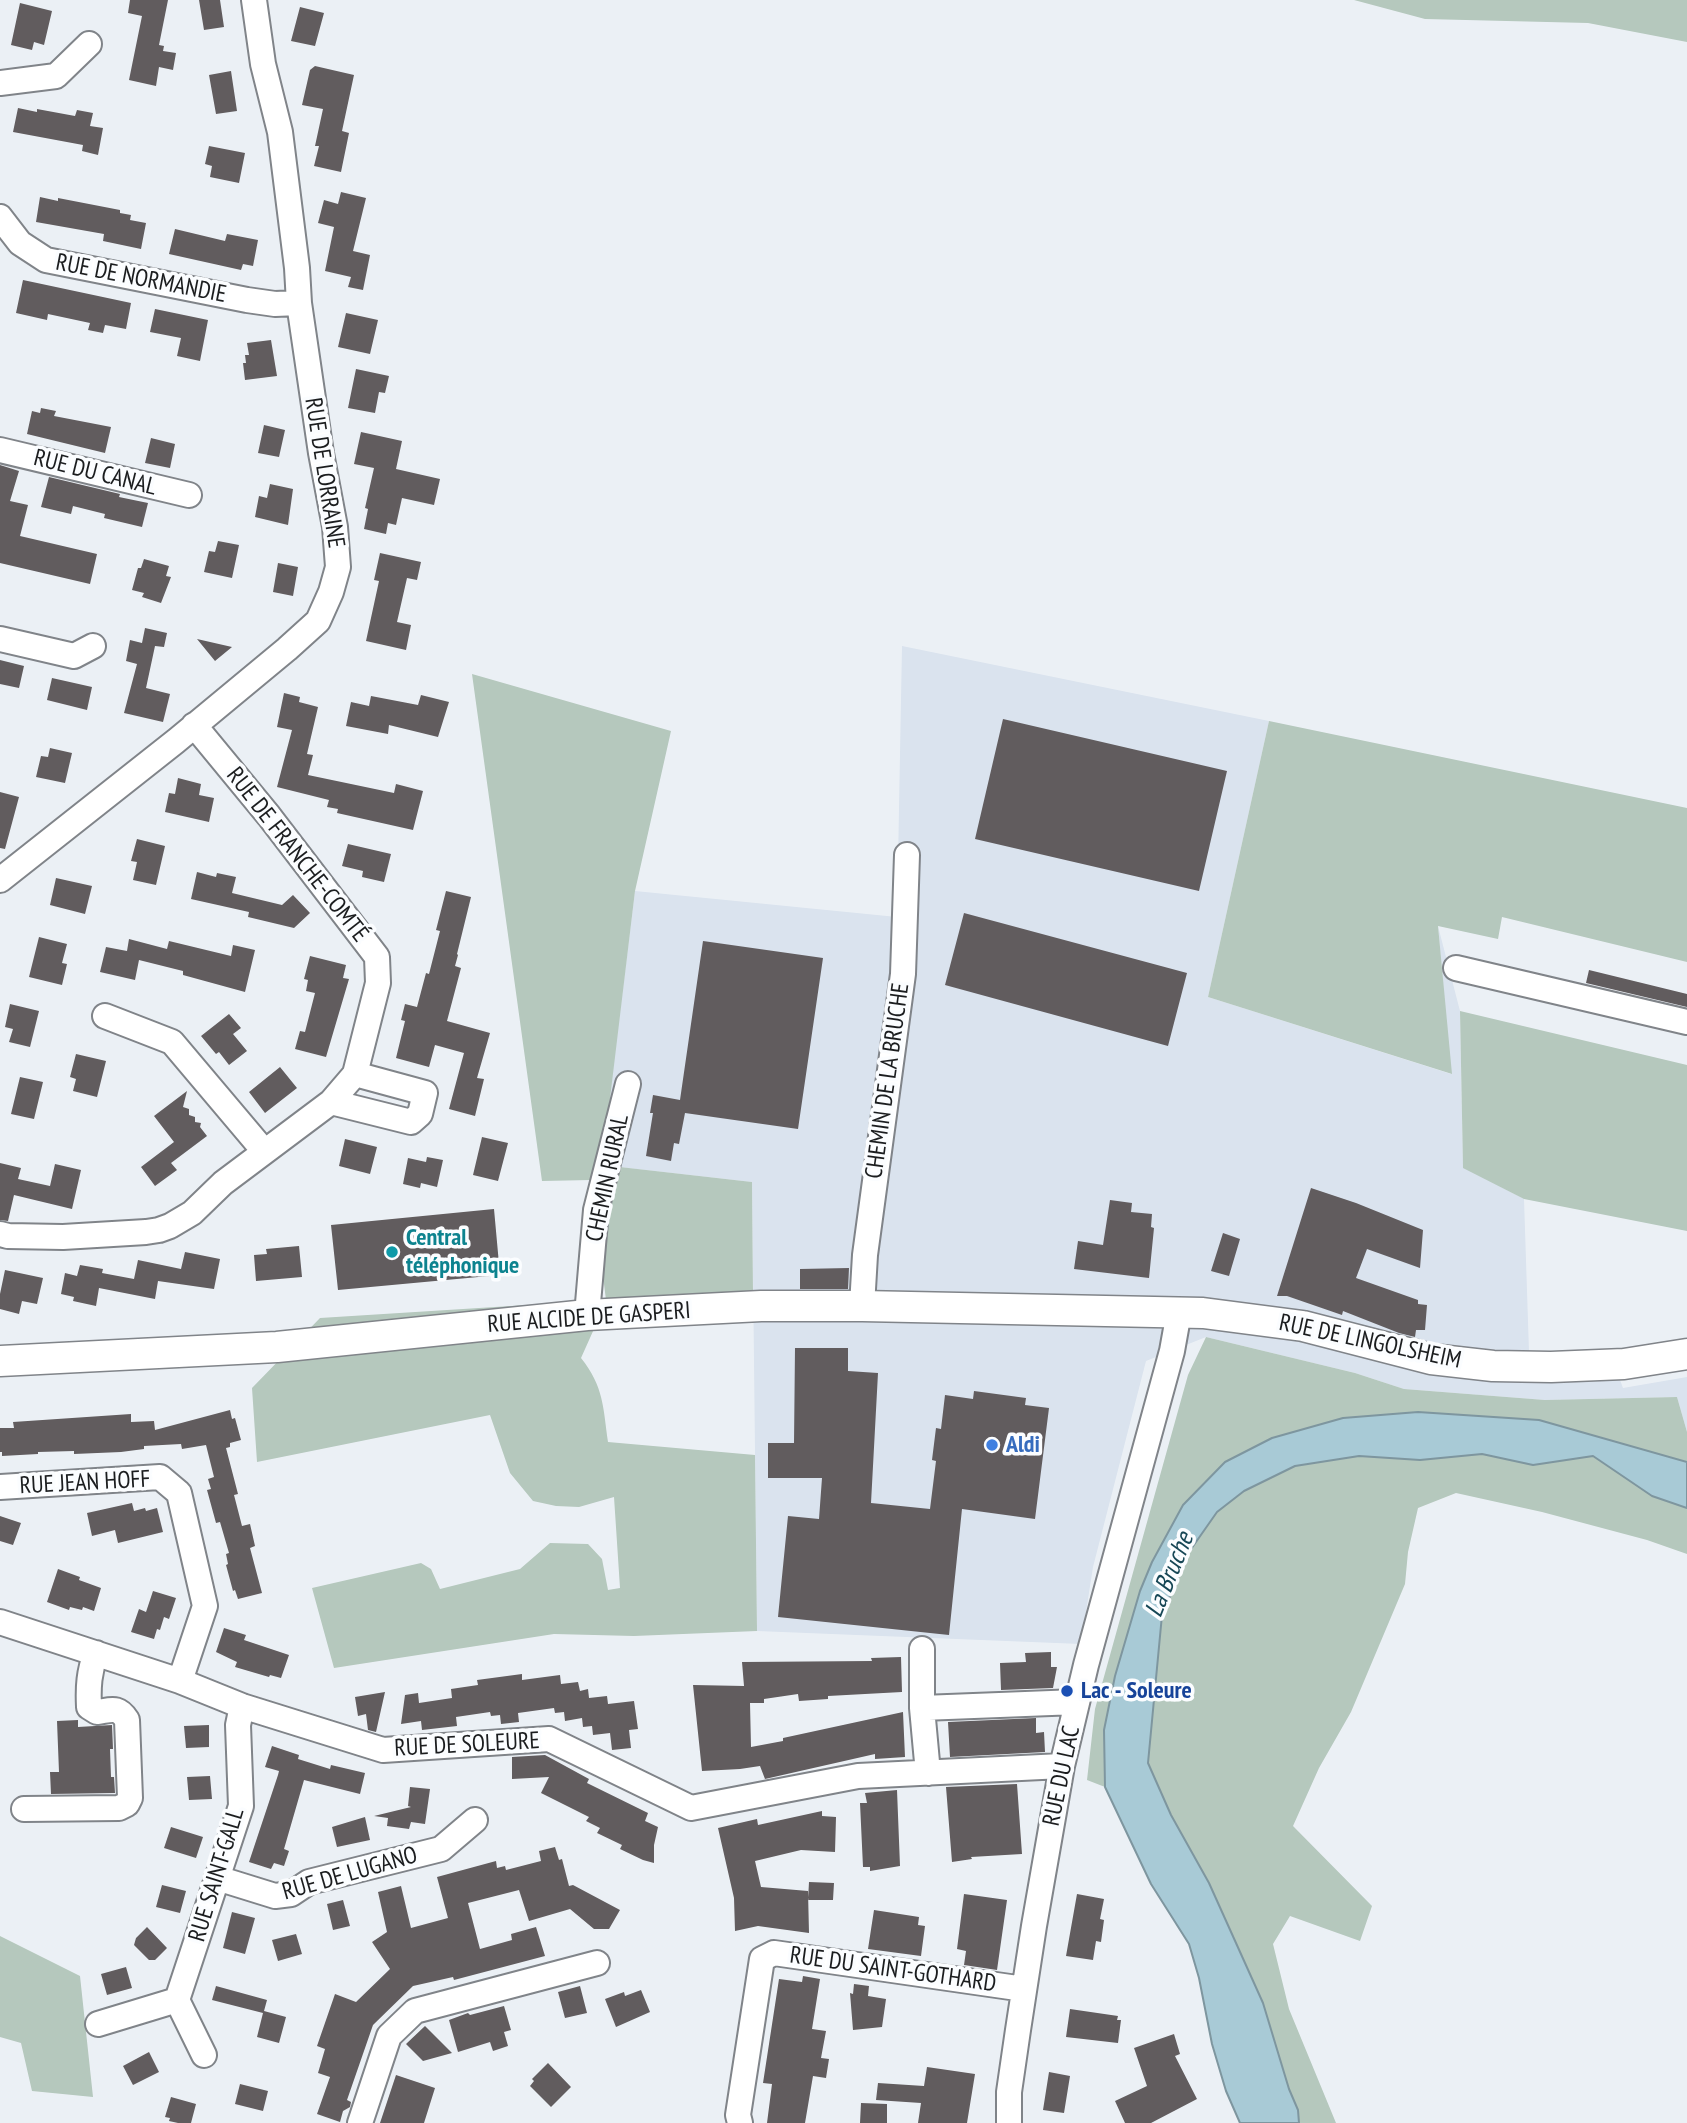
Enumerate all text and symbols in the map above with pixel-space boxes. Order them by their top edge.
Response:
street label: RUE DE NORMANDIE [53,248,229,310]
street label: RUE DE LORRAINE [298,396,350,550]
street label: RUE DU CANAL [31,444,159,502]
street label: RUE DE FRANCHE-COMTÉ [220,762,374,948]
street label: CHEMIN DE LA BRUCHE [860,981,916,1181]
street label: CHEMIN RURAL [580,1112,636,1244]
place label: Central téléphonique [406,1224,519,1280]
marker: Central téléphonique [384,1244,400,1260]
street label: RUE ALCIDE DE GASPERI [486,1297,692,1339]
street label: RUE DE LINGOLSHEIM [1276,1309,1464,1375]
place label: Aldi [1006,1431,1040,1459]
marker: Aldi [984,1437,1000,1453]
street label: RUE JEAN HOFF [19,1465,151,1501]
water label: La Bruche [1139,1528,1201,1622]
place label: Lac - Soleure [1081,1677,1192,1705]
marker: Lac - Soleure [1059,1683,1075,1699]
street label: RUE DU LAC [1037,1723,1087,1829]
street label: RUE DE SOLEURE [394,1727,540,1763]
street label: RUE SAINT-GALL [183,1805,251,1945]
street label: RUE DE LUGANO [279,1841,421,1907]
street label: RUE DU SAINT-GOTHARD [788,1941,998,1999]

